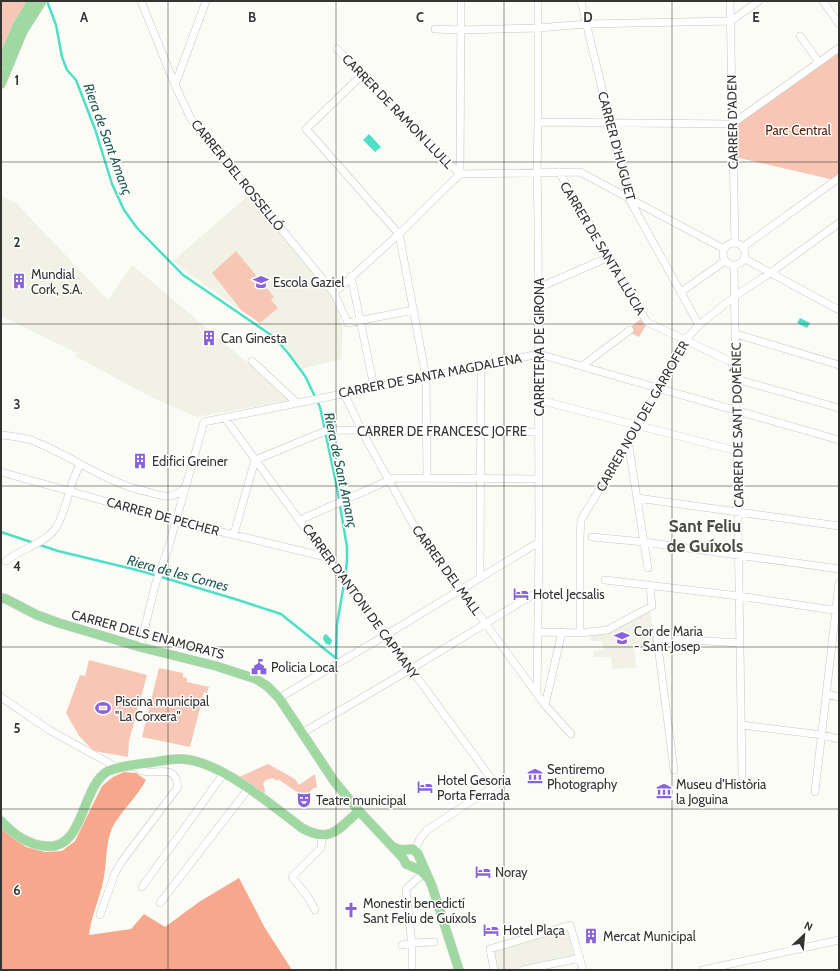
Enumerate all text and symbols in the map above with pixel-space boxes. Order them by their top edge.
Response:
text: A [80,9,89,25]
text: B [248,9,256,25]
text: C [416,9,424,25]
text: D [583,9,593,25]
text: E [752,9,760,25]
street label: CARRER DE RAMON LLULL [339,50,457,172]
text: 1 [15,72,19,88]
street label: CARRER D'ADEN [723,75,741,169]
water label: Riera de Sant Amanç [79,81,137,197]
street label: CARRER D'HUGUET [595,90,639,202]
street label: CARRER DEL ROSSELLÓ [188,116,288,234]
park label: Parc Central [765,122,831,138]
street label: CARRER DE SANTA LLÚCIA [557,178,650,318]
text: 2 [14,234,21,250]
place label: Mundial Cork, S.A. [31,266,83,297]
building icon: Mundial Cork, S.A. [10,272,28,290]
school or university icon: Escola Gaziel [252,273,270,291]
place label: Escola Gaziel [273,274,344,290]
street label: CARRETERA DE GIRONA [531,278,547,416]
building icon: Can Ginesta [200,329,218,347]
place label: Can Ginesta [221,330,288,346]
street label: CARRER NOU DEL GARROFER [592,338,692,494]
street label: CARRER DE SANT DOMÈNEC [727,342,746,508]
street label: CARRER DE SANTA MAGDALENA [337,349,523,401]
text: 3 [13,396,21,412]
water label: Riera de Sant Amanç [320,411,362,529]
street label: CARRER DE FRANCESC JOFRE [357,423,527,439]
building icon: Edifici Greiner [131,452,149,470]
place label: Edifici Greiner [152,453,229,469]
street label: CARRER DE PECHER [105,493,221,539]
district label: Sant Feliu de Guíxols [667,516,743,556]
street label: CARRER D'ANTONI DE CAPMANY [299,520,423,682]
street label: CARRER DEL MALL [409,522,485,619]
water label: Riera de les Comes [125,551,231,595]
text: 4 [13,558,21,574]
hotel icon: Hotel Jecsalis [512,585,530,603]
place label: Hotel Jecsalis [533,586,605,602]
street label: CARRER DELS ENAMORATS [70,606,227,662]
place label: Cor de Maria - Sant Josep [634,623,703,654]
school or university icon: Cor de Maria - Sant Josep [613,629,631,647]
public building icon: Policia Local [250,658,268,676]
place label: Policia Local [271,659,338,675]
place label: Piscina municipal "La Corxera" [115,693,209,724]
sports icon: Piscina municipal "La Corxera" [94,699,112,717]
text: 5 [14,720,21,736]
place label: Sentiremo Photography [547,761,618,792]
museum icon: Sentiremo Photography [526,767,544,785]
place label: Hotel Gesoria Porta Ferrada [437,772,512,803]
place label: Museu d'Història la Joguina [676,776,767,807]
hotel icon: Hotel Gesoria Porta Ferrada [416,778,434,796]
museum icon: Museu d'Història la Joguina [655,782,673,800]
theatre icon: Teatre municipal [295,791,313,809]
place label: Teatre municipal [316,792,406,808]
hotel icon: Noray [474,863,492,881]
place label: Noray [495,864,528,880]
text: 6 [13,882,21,898]
place label: Monestir benedictí Sant Feliu de Guíxols [363,895,477,926]
church icon: Monestir benedictí Sant Feliu de Guíxols [342,901,360,919]
north arrow [784,915,824,955]
text: N [802,918,815,934]
hotel icon: Hotel Plaça [482,921,500,939]
place label: Hotel Plaça [503,922,566,938]
building icon: Mercat Municipal [582,927,600,945]
place label: Mercat Municipal [603,928,696,944]

